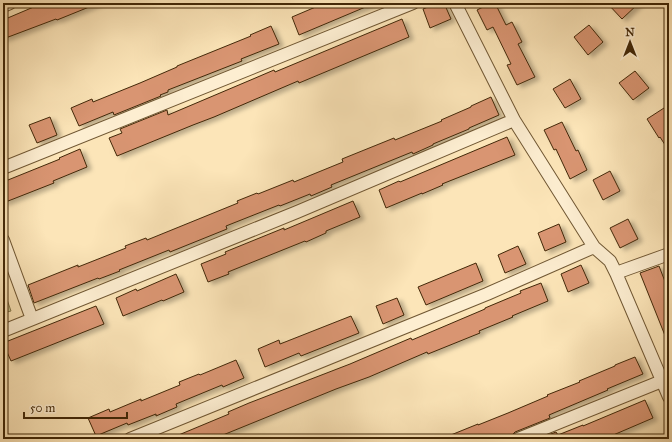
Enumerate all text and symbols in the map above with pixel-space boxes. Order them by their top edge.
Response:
north arrow [610,22,650,62]
text: N [625,26,635,39]
scale bar [24,394,127,420]
text: 50 m [30,401,55,415]

